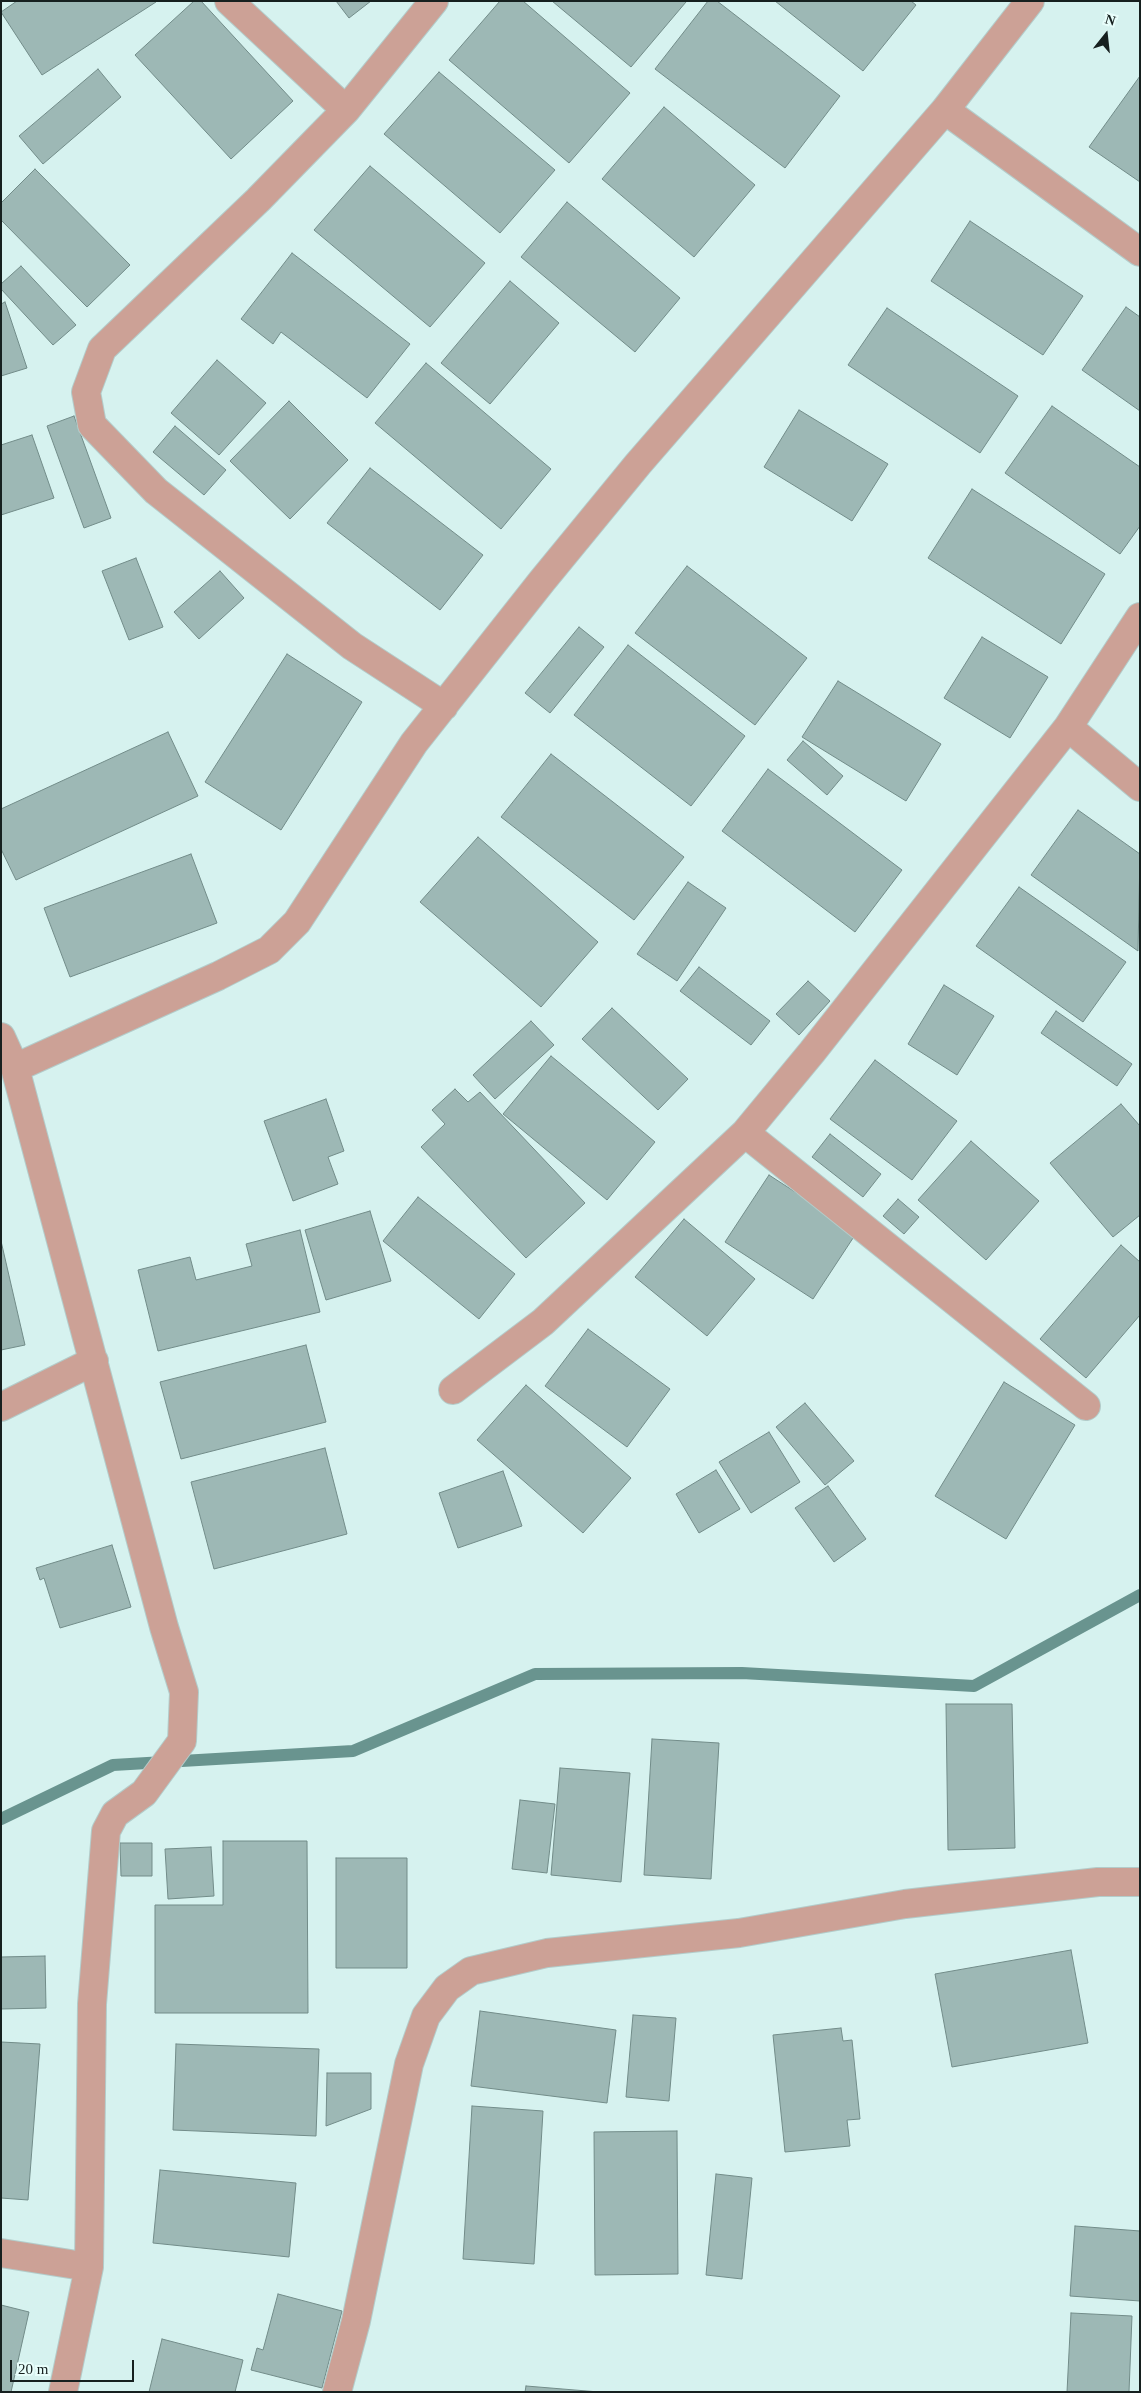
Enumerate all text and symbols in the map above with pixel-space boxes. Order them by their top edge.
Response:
north arrow [1081,10,1131,60]
text: N [1103,11,1117,29]
scale bar [12,2350,136,2382]
text: 20 m [18,2361,48,2377]

